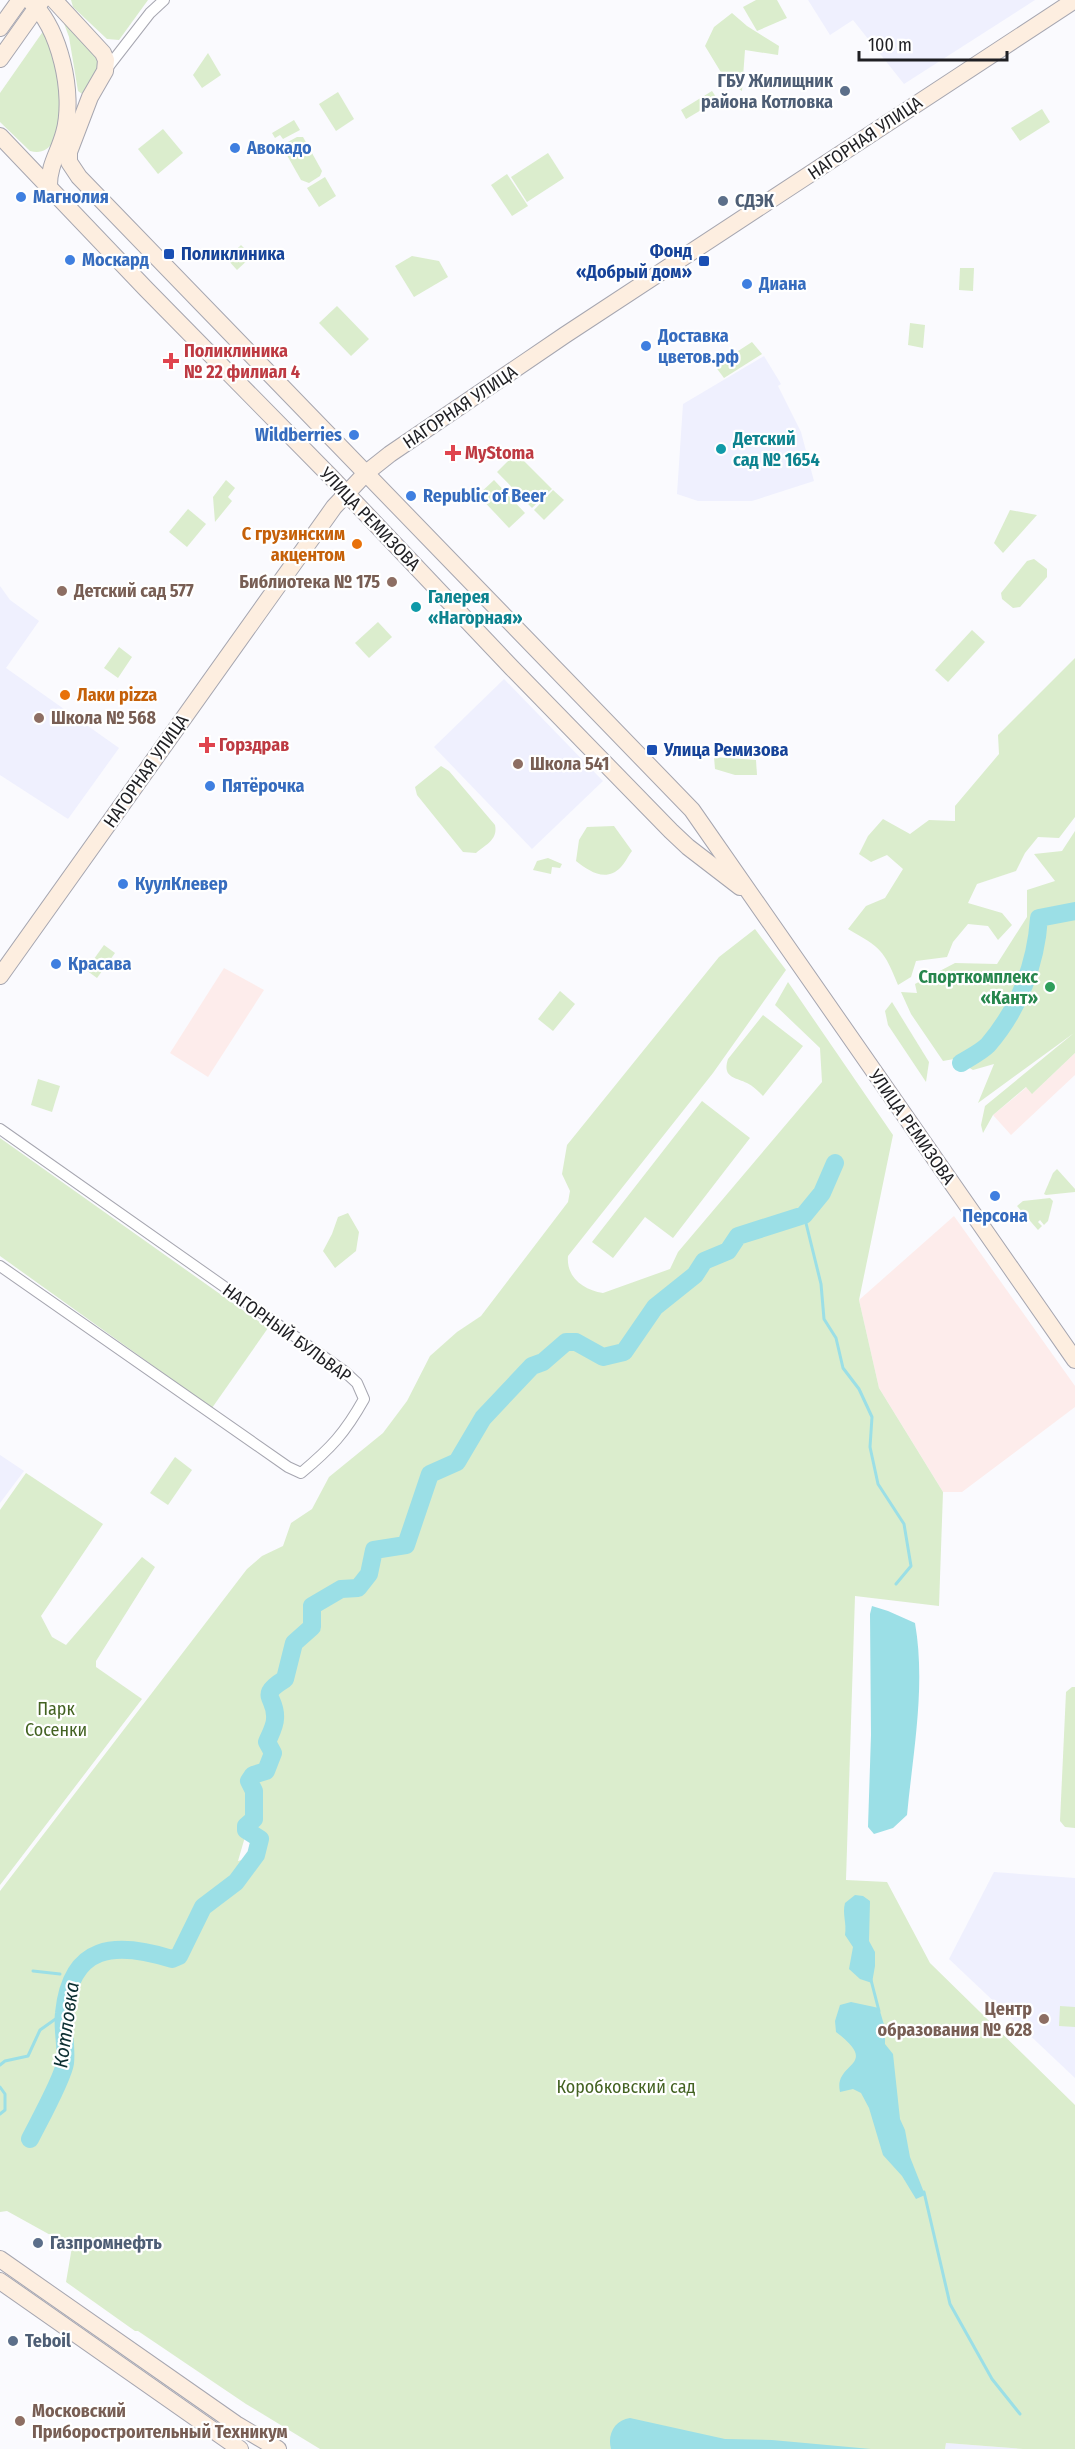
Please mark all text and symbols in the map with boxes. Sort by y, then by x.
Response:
scale bar [859,24,1008,62]
text: 100 m [868,34,912,56]
place label: ГБУ Жилищник района Котловка [701,70,834,113]
marker: ГБУ Жилищник района Котловка [838,84,852,98]
street label: НАГОРНАЯ УЛИЦА [804,91,927,184]
place label: Авокадо [246,137,312,159]
marker: Авокадо [228,141,242,155]
place label: Магнолия [33,186,109,208]
marker: Магнолия [14,190,28,204]
place label: СДЭК [735,190,775,212]
marker: СДЭК [716,194,730,208]
place label: Фонд «Добрый дом» [576,240,692,283]
place label: Поликлиника [181,243,285,265]
marker: Поликлиника [162,247,176,261]
place label: Москард [82,249,149,271]
marker: Москард [63,253,77,267]
marker: Фонд «Добрый дом» [697,254,711,268]
place label: Диана [758,273,807,295]
marker: Диана [740,277,754,291]
place label: Доставка цветов.рф [657,325,739,368]
marker: Доставка цветов.рф [639,339,653,353]
place label: Поликлиника № 22 филиал 4 [184,340,300,383]
marker: Поликлиника № 22 филиал 4 [162,352,180,370]
street label: НАГОРНАЯ УЛИЦА [399,360,522,453]
place label: Wildberries [255,424,342,446]
marker: Wildberries [347,428,361,442]
place label: Детский сад № 1654 [732,428,820,471]
place label: MyStoma [465,442,534,464]
marker: Детский сад № 1654 [714,442,728,456]
marker: MyStoma [446,446,460,460]
street label: УЛИЦА РЕМИЗОВА [314,462,425,576]
place label: Republic of Beer [423,485,547,507]
marker: Republic of Beer [404,489,418,503]
place label: С грузинским акцентом [242,523,345,566]
marker: С грузинским акцентом [350,537,364,551]
place label: Библиотека № 175 [239,571,380,593]
marker: Библиотека № 175 [385,575,399,589]
place label: Детский сад 577 [73,580,194,602]
marker: Детский сад 577 [55,584,69,598]
place label: Галерея «Нагорная» [428,586,523,629]
marker: Галерея «Нагорная» [409,600,423,614]
place label: Лаки pizza [77,684,157,706]
marker: Лаки pizza [58,688,72,702]
place label: Школа № 568 [51,707,156,729]
street label: НАГОРНАЯ УЛИЦА [99,710,193,832]
marker: Школа № 568 [32,711,46,725]
place label: Горздрав [219,734,289,756]
marker: Горздрав [200,738,214,752]
place label: Улица Ремизова [663,739,788,761]
marker: Улица Ремизова [645,743,659,757]
place label: Школа 541 [530,753,609,775]
marker: Школа 541 [511,757,525,771]
place label: Пятёрочка [222,775,304,797]
marker: Пятёрочка [203,779,217,793]
place label: КуулКлевер [135,873,228,895]
marker: КуулКлевер [116,877,130,891]
place label: Красава [68,953,131,975]
marker: Красава [49,957,63,971]
place label: Спорткомплекс «Кант» [919,966,1038,1009]
marker: Спорткомплекс «Кант» [1043,980,1057,994]
street label: УЛИЦА РЕМИЗОВА [864,1065,960,1189]
marker: Персона [988,1189,1002,1203]
place label: Персона [962,1205,1028,1227]
street label: НАГОРНЫЙ БУЛЬВАР [218,1279,356,1387]
park label: Парк Сосенки [25,1698,87,1741]
water label: Котловка [48,1980,84,2070]
place label: Центр образования № 628 [878,1998,1032,2041]
marker: Центр образования № 628 [1037,2012,1051,2026]
park label: Коробковский сад [556,2076,696,2098]
place label: Газпромнефть [50,2232,162,2254]
marker: Газпромнефть [31,2236,45,2250]
place label: Teboil [25,2330,71,2352]
marker: Teboil [6,2334,20,2348]
place label: Московский Приборостроительный Техникум [32,2400,288,2443]
marker: Московский Приборостроительный Техникум [13,2414,27,2428]

